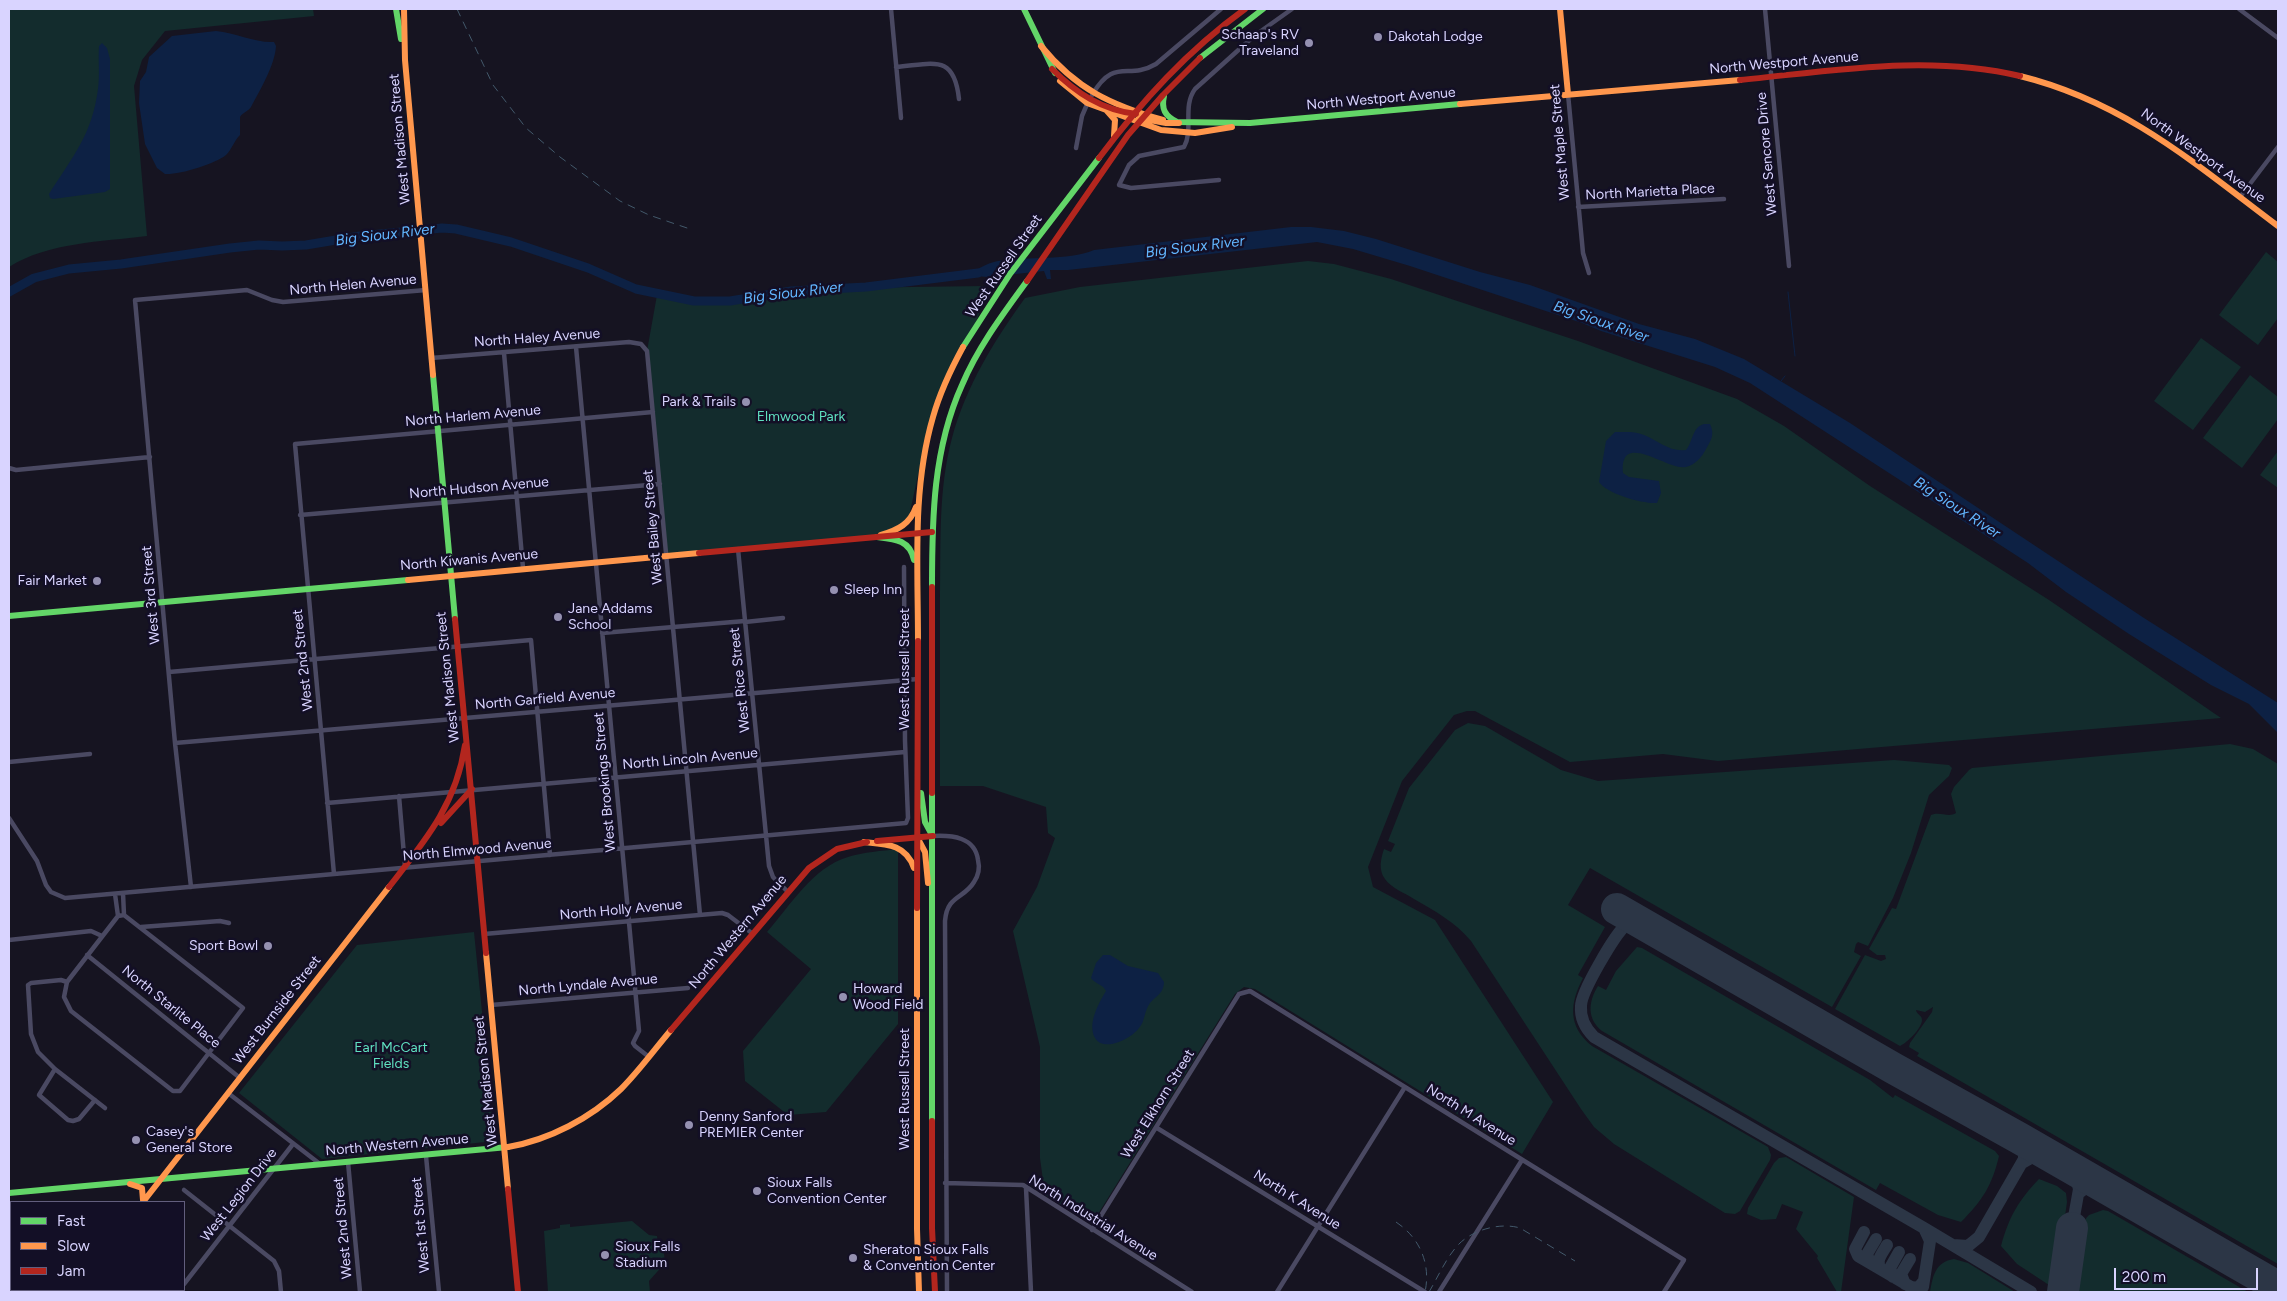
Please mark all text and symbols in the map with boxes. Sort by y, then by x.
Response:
place label: Schaap's RV Traveland [1221,27,1299,59]
place label: Dakotah Lodge [1388,29,1483,45]
marker: Dakotah Lodge [1372,31,1384,43]
marker: Schaap's RV Traveland [1303,37,1315,49]
street label: North Westport Avenue [1709,48,1859,78]
street label: West Madison Street [386,73,414,205]
street label: West Maple Street [1547,83,1573,201]
street label: North Westport Avenue [1306,84,1456,114]
street label: West Sencore Drive [1753,92,1781,216]
street label: North Westport Avenue [2137,105,2269,207]
street label: North Marietta Place [1585,180,1715,204]
street label: West Russell Street [962,211,1046,321]
water label: Big Sioux River [334,220,436,250]
water label: Big Sioux River [1144,232,1246,262]
street label: North Helen Avenue [289,271,417,299]
water label: Big Sioux River [742,278,844,308]
water label: Big Sioux River [1551,297,1651,347]
street label: North Haley Avenue [473,325,601,351]
place label: Park & Trails [662,394,736,410]
marker: Park & Trails [740,396,752,408]
street label: North Harlem Avenue [404,402,542,430]
park label: Elmwood Park [757,409,845,425]
street label: West Bailey Street [640,469,666,585]
water label: Big Sioux River [1910,473,2004,543]
street label: North Hudson Avenue [409,474,549,502]
street label: West 3rd Street [138,545,164,645]
street label: North Kiwanis Avenue [399,546,539,574]
place label: Fair Market [18,573,87,589]
marker: Fair Market [91,575,103,587]
place label: Sleep Inn [844,582,902,598]
marker: Sleep Inn [828,584,840,596]
place label: Jane Addams School [568,601,653,634]
street label: West 2nd Street [289,608,317,712]
street label: West Russell Street [897,608,913,730]
street label: West Madison Street [433,611,463,743]
marker: Jane Addams School [552,611,564,623]
street label: West Rice Street [726,627,754,733]
street label: North Garfield Avenue [474,684,616,714]
street label: West Brookings Street [591,711,619,853]
street label: North Lincoln Avenue [622,745,758,773]
street label: North Elmwood Avenue [402,835,552,865]
street label: North Western Avenue [685,872,791,992]
street label: North Holly Avenue [559,896,683,924]
place label: Sport Bowl [189,938,258,954]
marker: Sport Bowl [262,940,274,952]
street label: West Burnside Street [229,952,325,1068]
street label: North Starlite Place [118,962,224,1052]
street label: North Lyndale Avenue [518,971,658,999]
place label: Howard Wood Field [853,981,924,1014]
marker: Howard Wood Field [837,991,849,1003]
street label: West Madison Street [471,1015,501,1147]
street label: West Russell Street [897,1028,913,1150]
park label: Earl McCart Fields [354,1040,428,1072]
street label: West Elkhorn Street [1118,1047,1198,1161]
street label: North M Avenue [1423,1081,1519,1149]
place label: Denny Sanford PREMIER Center [699,1109,803,1142]
marker: Denny Sanford PREMIER Center [683,1119,695,1131]
place label: Casey's General Store [146,1124,232,1156]
street label: North Western Avenue [325,1130,469,1160]
marker: Casey's General Store [130,1134,142,1146]
street label: West Legion Drive [197,1145,281,1245]
street label: North K Avenue [1250,1166,1344,1234]
street label: North Industrial Avenue [1026,1171,1160,1265]
place label: Sioux Falls Convention Center [767,1175,887,1208]
street label: West 2nd Street [330,1176,356,1280]
street label: West 1st Street [408,1176,434,1274]
marker: Sioux Falls Convention Center [751,1185,763,1197]
legend [10,1201,185,1291]
text: Fast [57,1212,85,1230]
text: Slow [57,1237,90,1255]
place label: Sioux Falls Stadium [615,1239,680,1272]
place label: Sheraton Sioux Falls & Convention Center [863,1242,995,1274]
marker: Sioux Falls Stadium [599,1249,611,1261]
marker: Sheraton Sioux Falls & Convention Center [847,1252,859,1264]
scale bar [2117,1258,2261,1290]
text: Jam [57,1262,85,1280]
text: 200 m [2122,1268,2166,1286]

